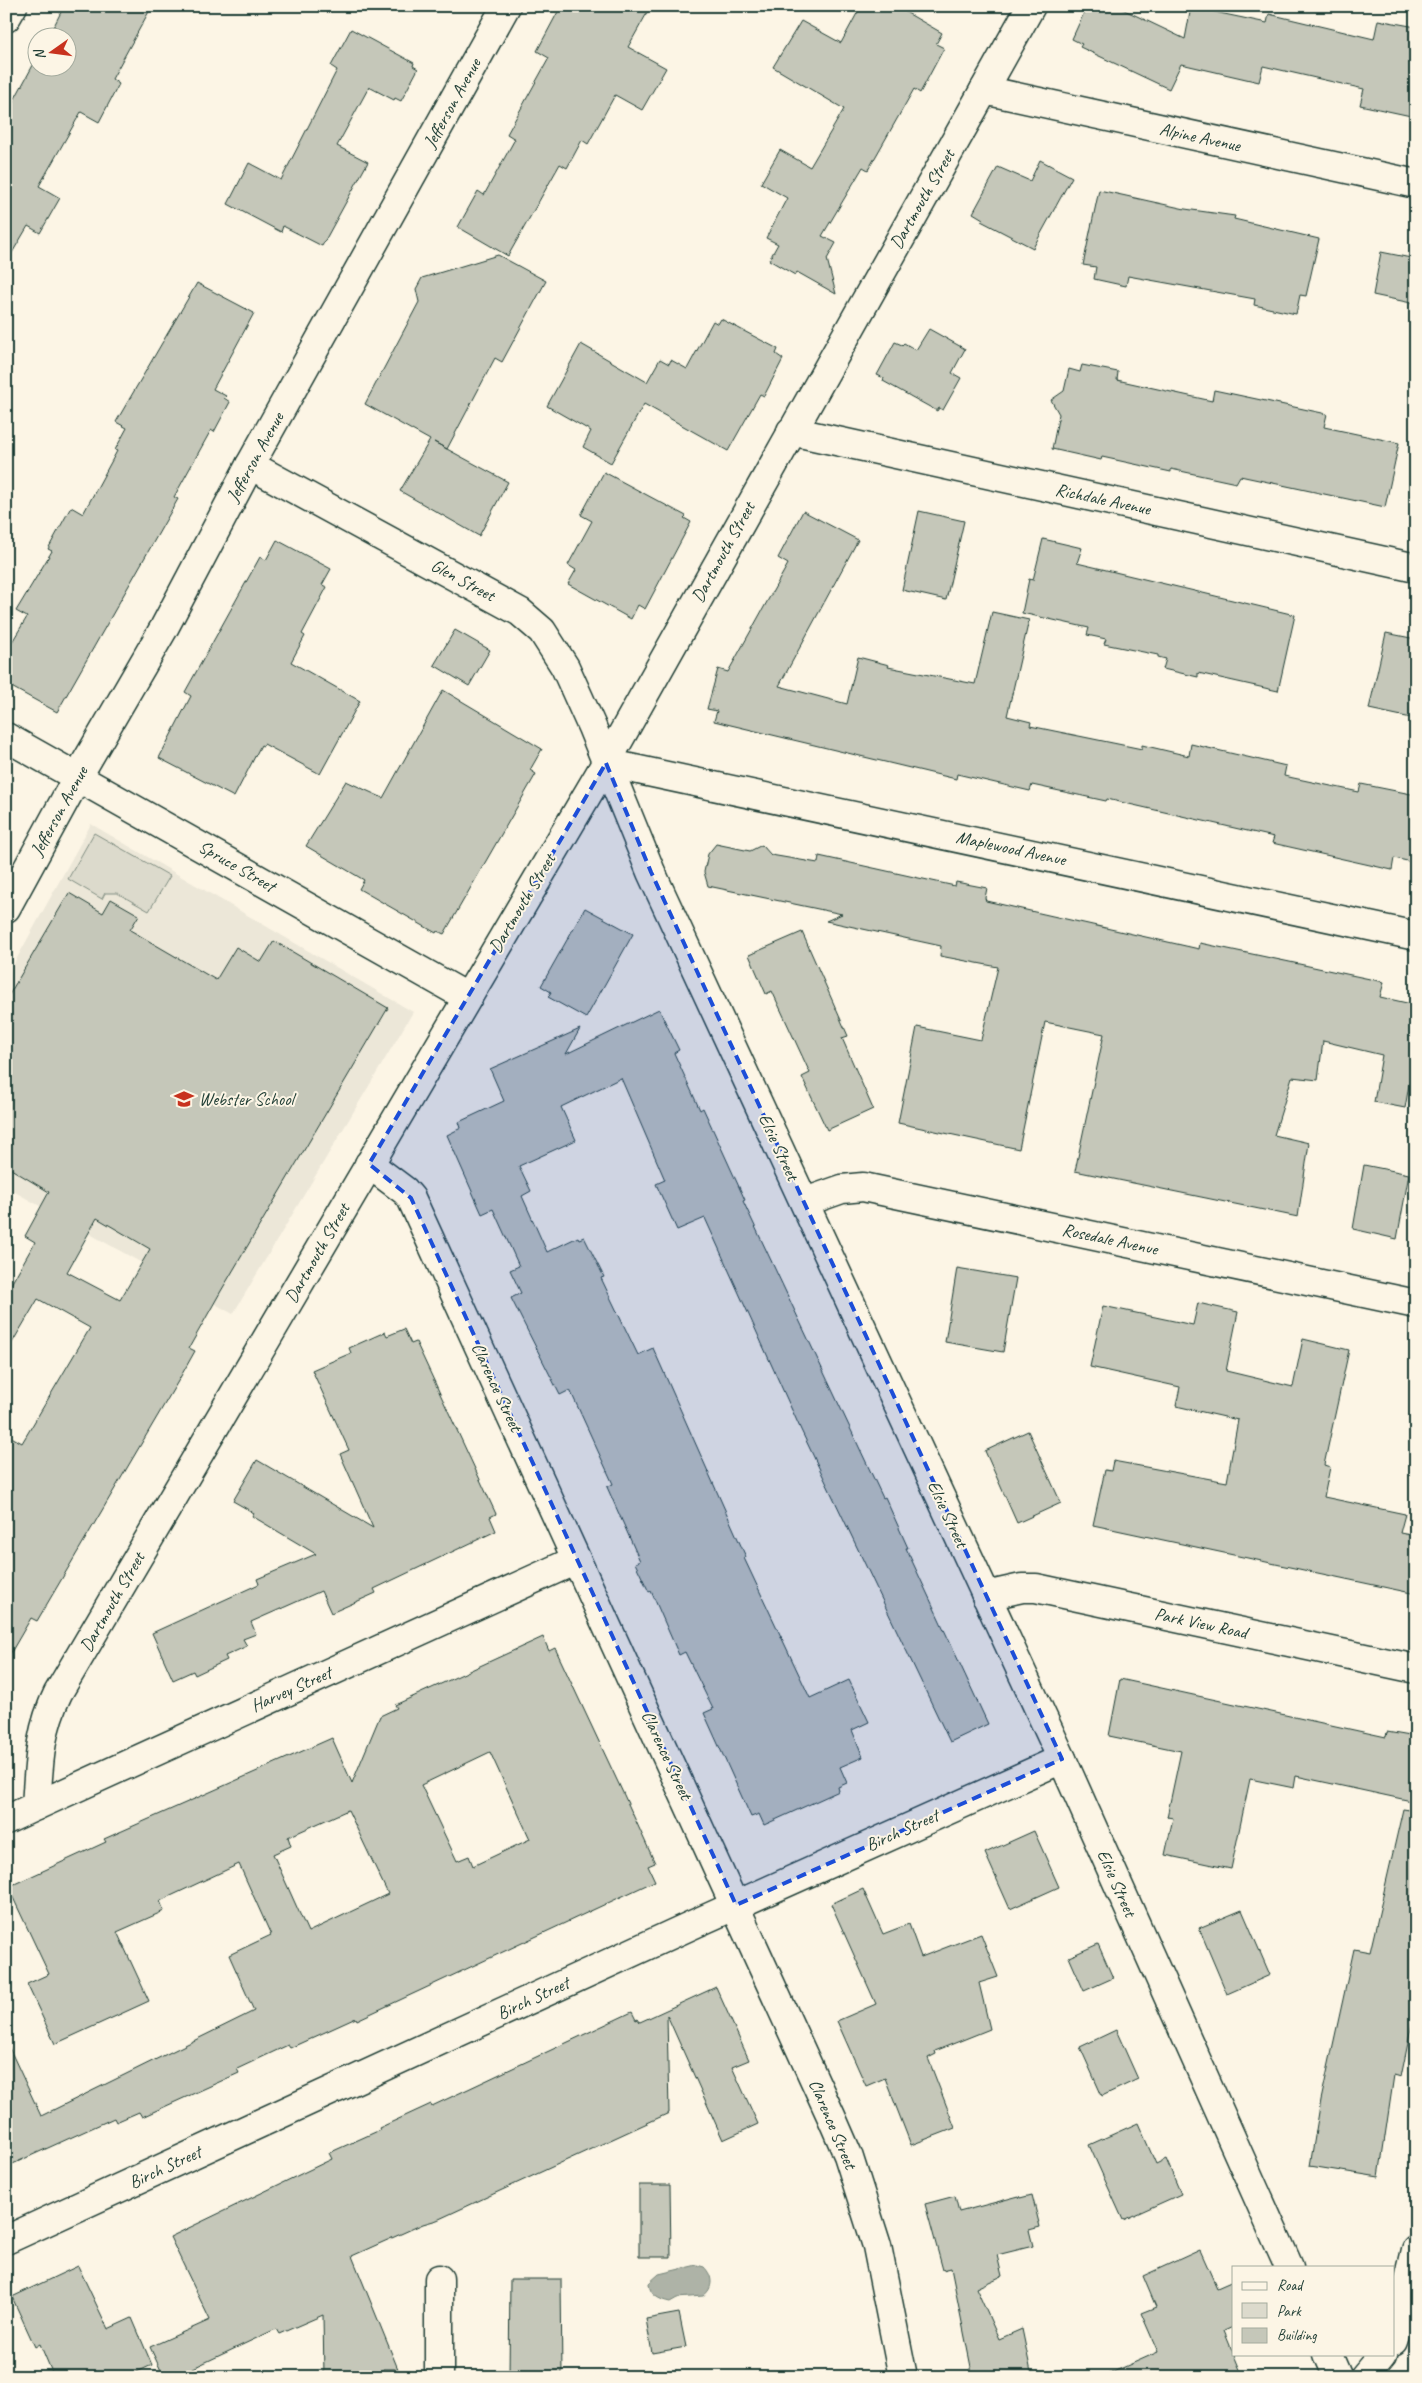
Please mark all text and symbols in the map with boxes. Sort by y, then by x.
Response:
north arrow [28,28,78,78]
text: N [30,47,49,61]
street label: Jefferson Avenue [418,53,486,152]
street label: Alpine Avenue [1158,118,1243,157]
street label: Dartmouth Street [885,144,960,253]
street label: Jefferson Avenue [221,407,289,506]
street label: Richdale Avenue [1053,478,1154,520]
street label: Dartmouth Street [686,496,761,606]
street label: Glen Street [427,554,500,607]
street label: Jefferson Avenue [25,761,93,860]
street label: Maplewood Avenue [954,826,1069,871]
street label: Spruce Street [195,835,282,898]
street label: Dartmouth Street [484,848,561,956]
school or university icon: Webster School [173,1088,195,1110]
place label: Webster School [199,1088,297,1110]
street label: Elsie Street [754,1110,805,1186]
street label: Dartmouth Street [280,1198,355,1307]
street label: Rosedale Avenue [1060,1218,1161,1260]
street label: Clarence Street [467,1339,528,1437]
street label: Elsie Street [923,1477,974,1553]
street label: Dartmouth Street [75,1547,150,1656]
street label: Park View Road [1153,1602,1252,1644]
street label: Harvey Street [247,1660,338,1717]
street label: Clarence Street [637,1707,698,1805]
street label: Birch Street [862,1803,944,1856]
street label: Elsie Street [1092,1846,1142,1922]
street label: Birch Street [493,1970,575,2024]
street label: Clarence Street [804,2076,863,2174]
street label: Birch Street [125,2139,207,2193]
legend [1232,2266,1394,2356]
text: Road [1277,2276,1304,2295]
text: Park [1277,2302,1302,2321]
text: Building [1277,2326,1317,2345]

